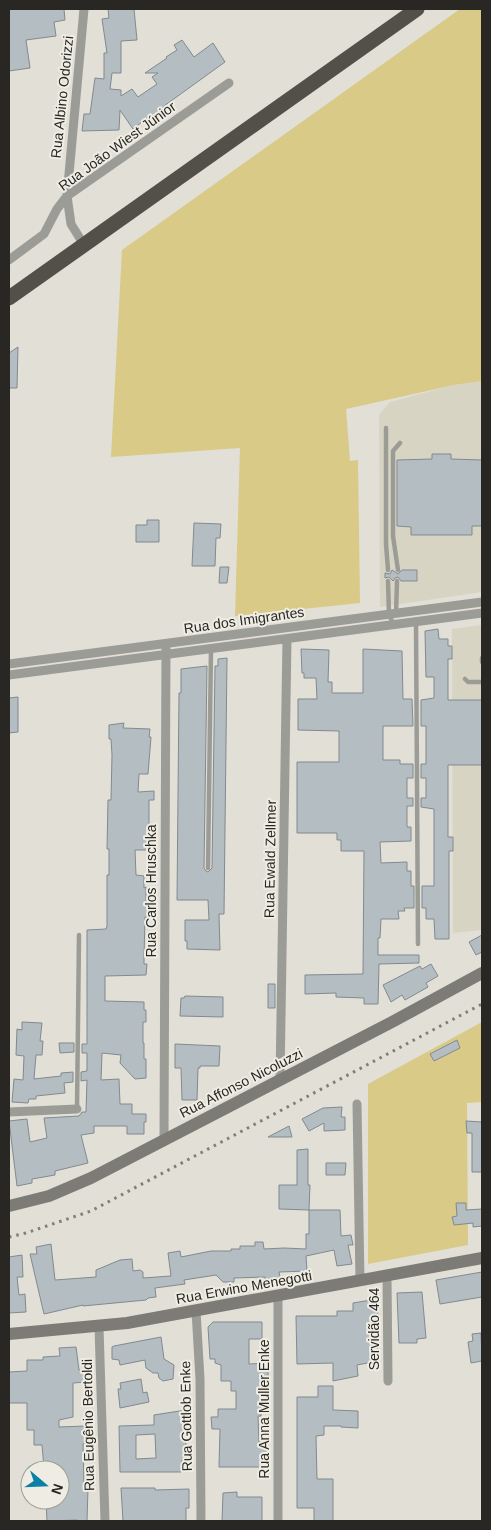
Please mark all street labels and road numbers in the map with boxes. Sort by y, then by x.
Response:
street label: Rua Albino Odorizzi [48,35,76,159]
street label: Rua João Wiest Júnior [55,98,179,194]
street label: Rua dos Imigrantes [183,604,305,636]
street label: Rua Ewald Zellmer [261,799,279,918]
street label: Rua Carlos Hruschka [143,824,159,958]
street label: Rua Affonso Nicoluzzi [177,1045,305,1121]
street label: Rua Erwino Menegotti [175,1267,313,1307]
street label: Servidão 464 [366,1288,382,1370]
street label: Rua Anna Muller Enke [256,1339,272,1479]
street label: Rua Eugênio Bertoldi [79,1359,97,1491]
street label: Rua Gottlob Enke [177,1360,195,1471]

